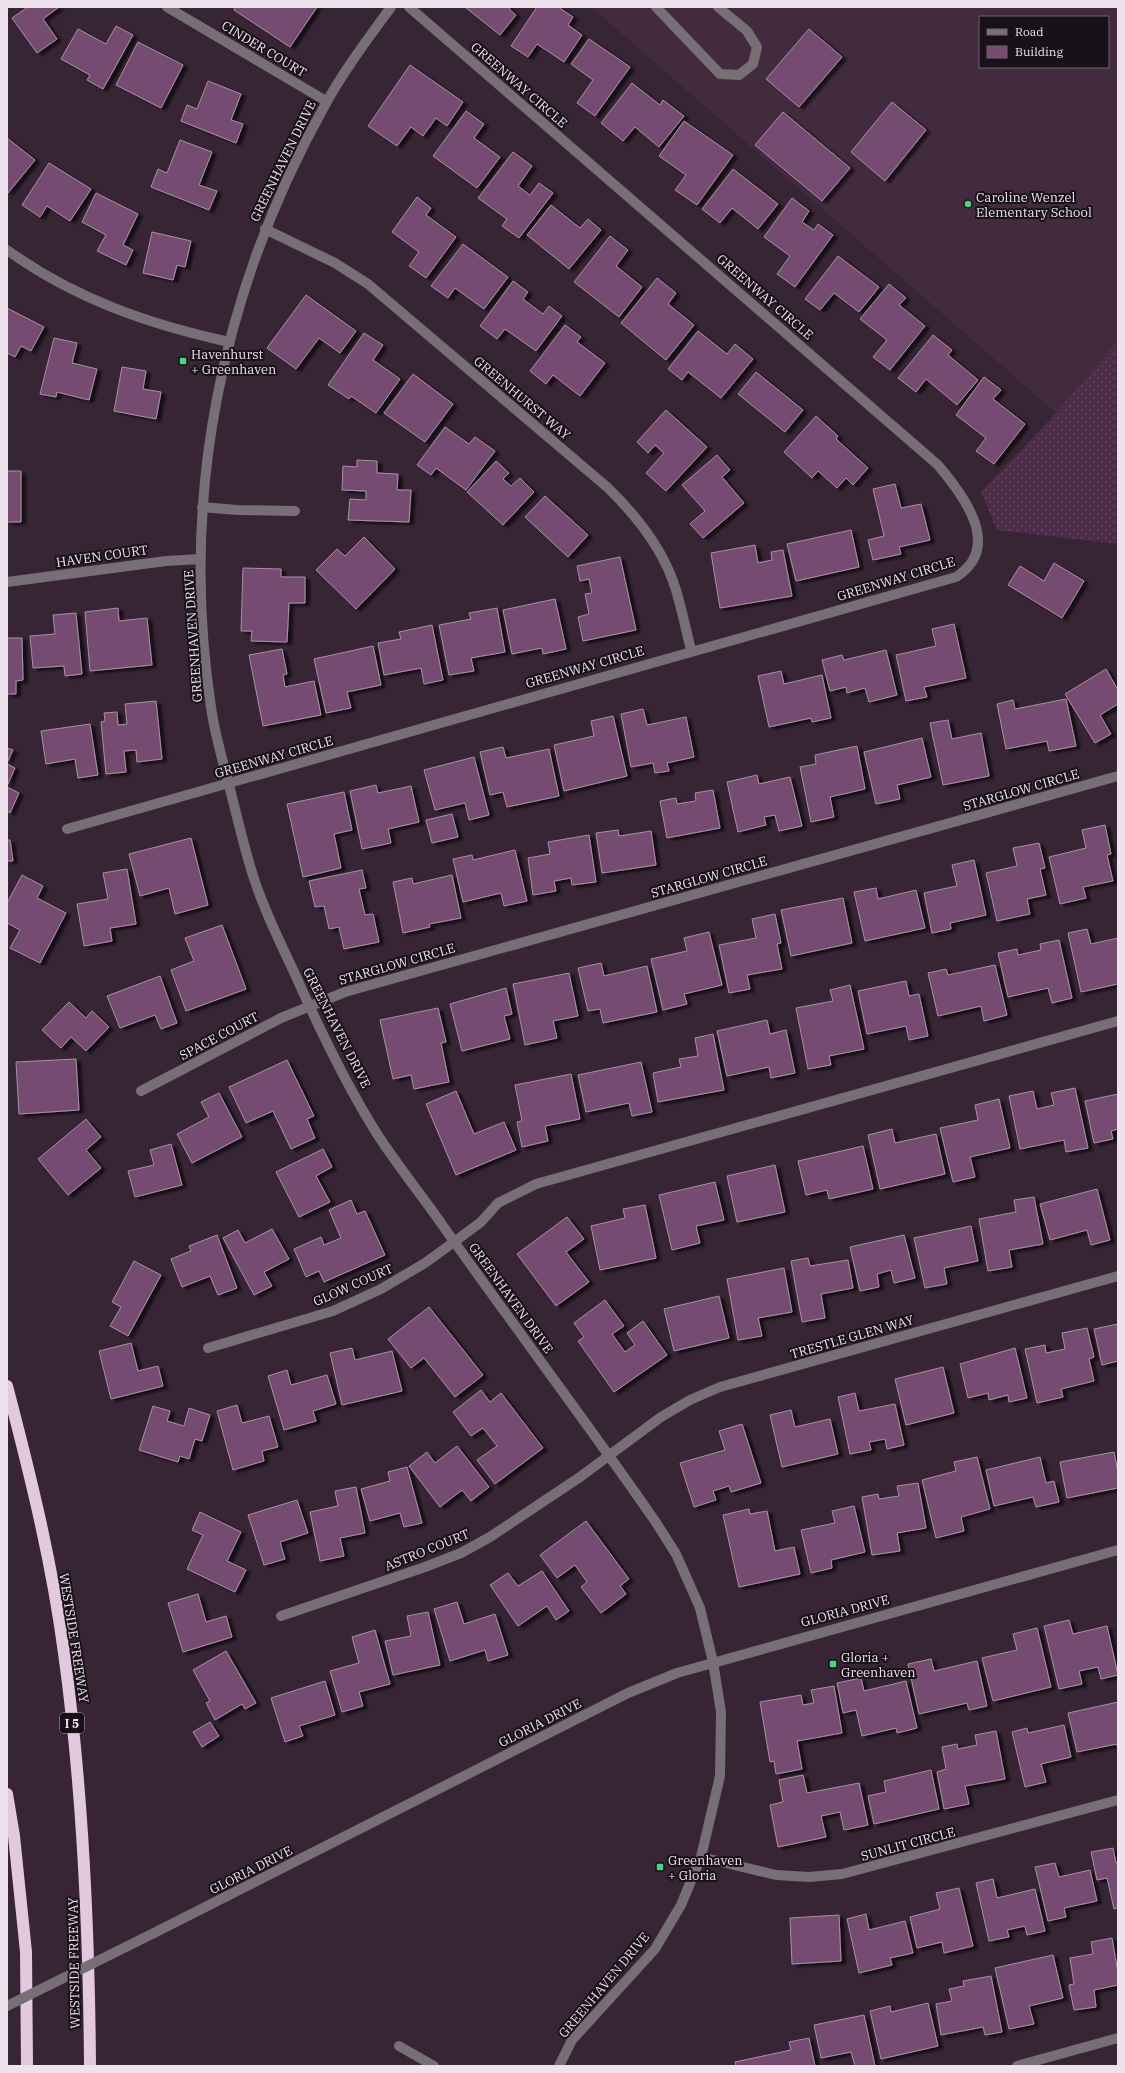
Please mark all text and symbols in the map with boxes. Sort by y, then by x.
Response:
legend [979,16,1109,68]
street label: CINDER COURT [218,17,310,81]
text: Road [1015,24,1044,39]
street label: GREENWAY CIRCLE [467,38,571,132]
text: Building [1015,44,1063,59]
street label: GREENHAVEN DRIVE [246,98,320,224]
place label: Caroline Wenzel Elementary School [976,189,1092,221]
marker: Caroline Wenzel Elementary School [963,199,973,209]
street label: GREENWAY CIRCLE [713,250,817,344]
place label: Havenhurst + Greenhaven [191,346,276,378]
street label: GREENHURST WAY [470,353,574,443]
marker: Havenhurst + Greenhaven [178,356,188,366]
street label: HAVEN COURT [55,541,150,571]
street label: GREENWAY CIRCLE [835,553,957,605]
street label: GREENHAVEN DRIVE [180,569,206,703]
street label: GREENWAY CIRCLE [524,642,646,692]
street label: GREENWAY CIRCLE [213,732,335,782]
street label: STARGLOW CIRCLE [961,765,1081,815]
street label: STARGLOW CIRCLE [649,852,769,902]
street label: STARGLOW CIRCLE [337,939,457,989]
street label: GREENHAVEN DRIVE [299,965,375,1091]
street label: SPACE COURT [176,1008,262,1064]
street label: GREENHAVEN DRIVE [465,1239,557,1357]
street label: GLOW COURT [310,1260,396,1310]
street label: TRESTLE GLEN WAY [788,1311,916,1363]
street label: ASTRO COURT [382,1525,472,1575]
street label: WESTSIDE FREEWAY [55,1572,93,1704]
street label: GLORIA DRIVE [799,1591,891,1631]
place label: Gloria + Greenhaven [841,1649,916,1681]
marker: Gloria + Greenhaven [828,1659,838,1669]
street label: GLORIA DRIVE [496,1695,584,1751]
road number: I 5 [60,1713,84,1733]
street label: SUNLIT CIRCLE [859,1823,957,1865]
street label: GLORIA DRIVE [207,1842,295,1898]
place label: Greenhaven + Gloria [668,1852,743,1884]
marker: Greenhaven + Gloria [655,1862,665,1872]
street label: WESTSIDE FREEWAY [64,1897,84,2029]
street label: GREENHAVEN DRIVE [555,1929,653,2041]

